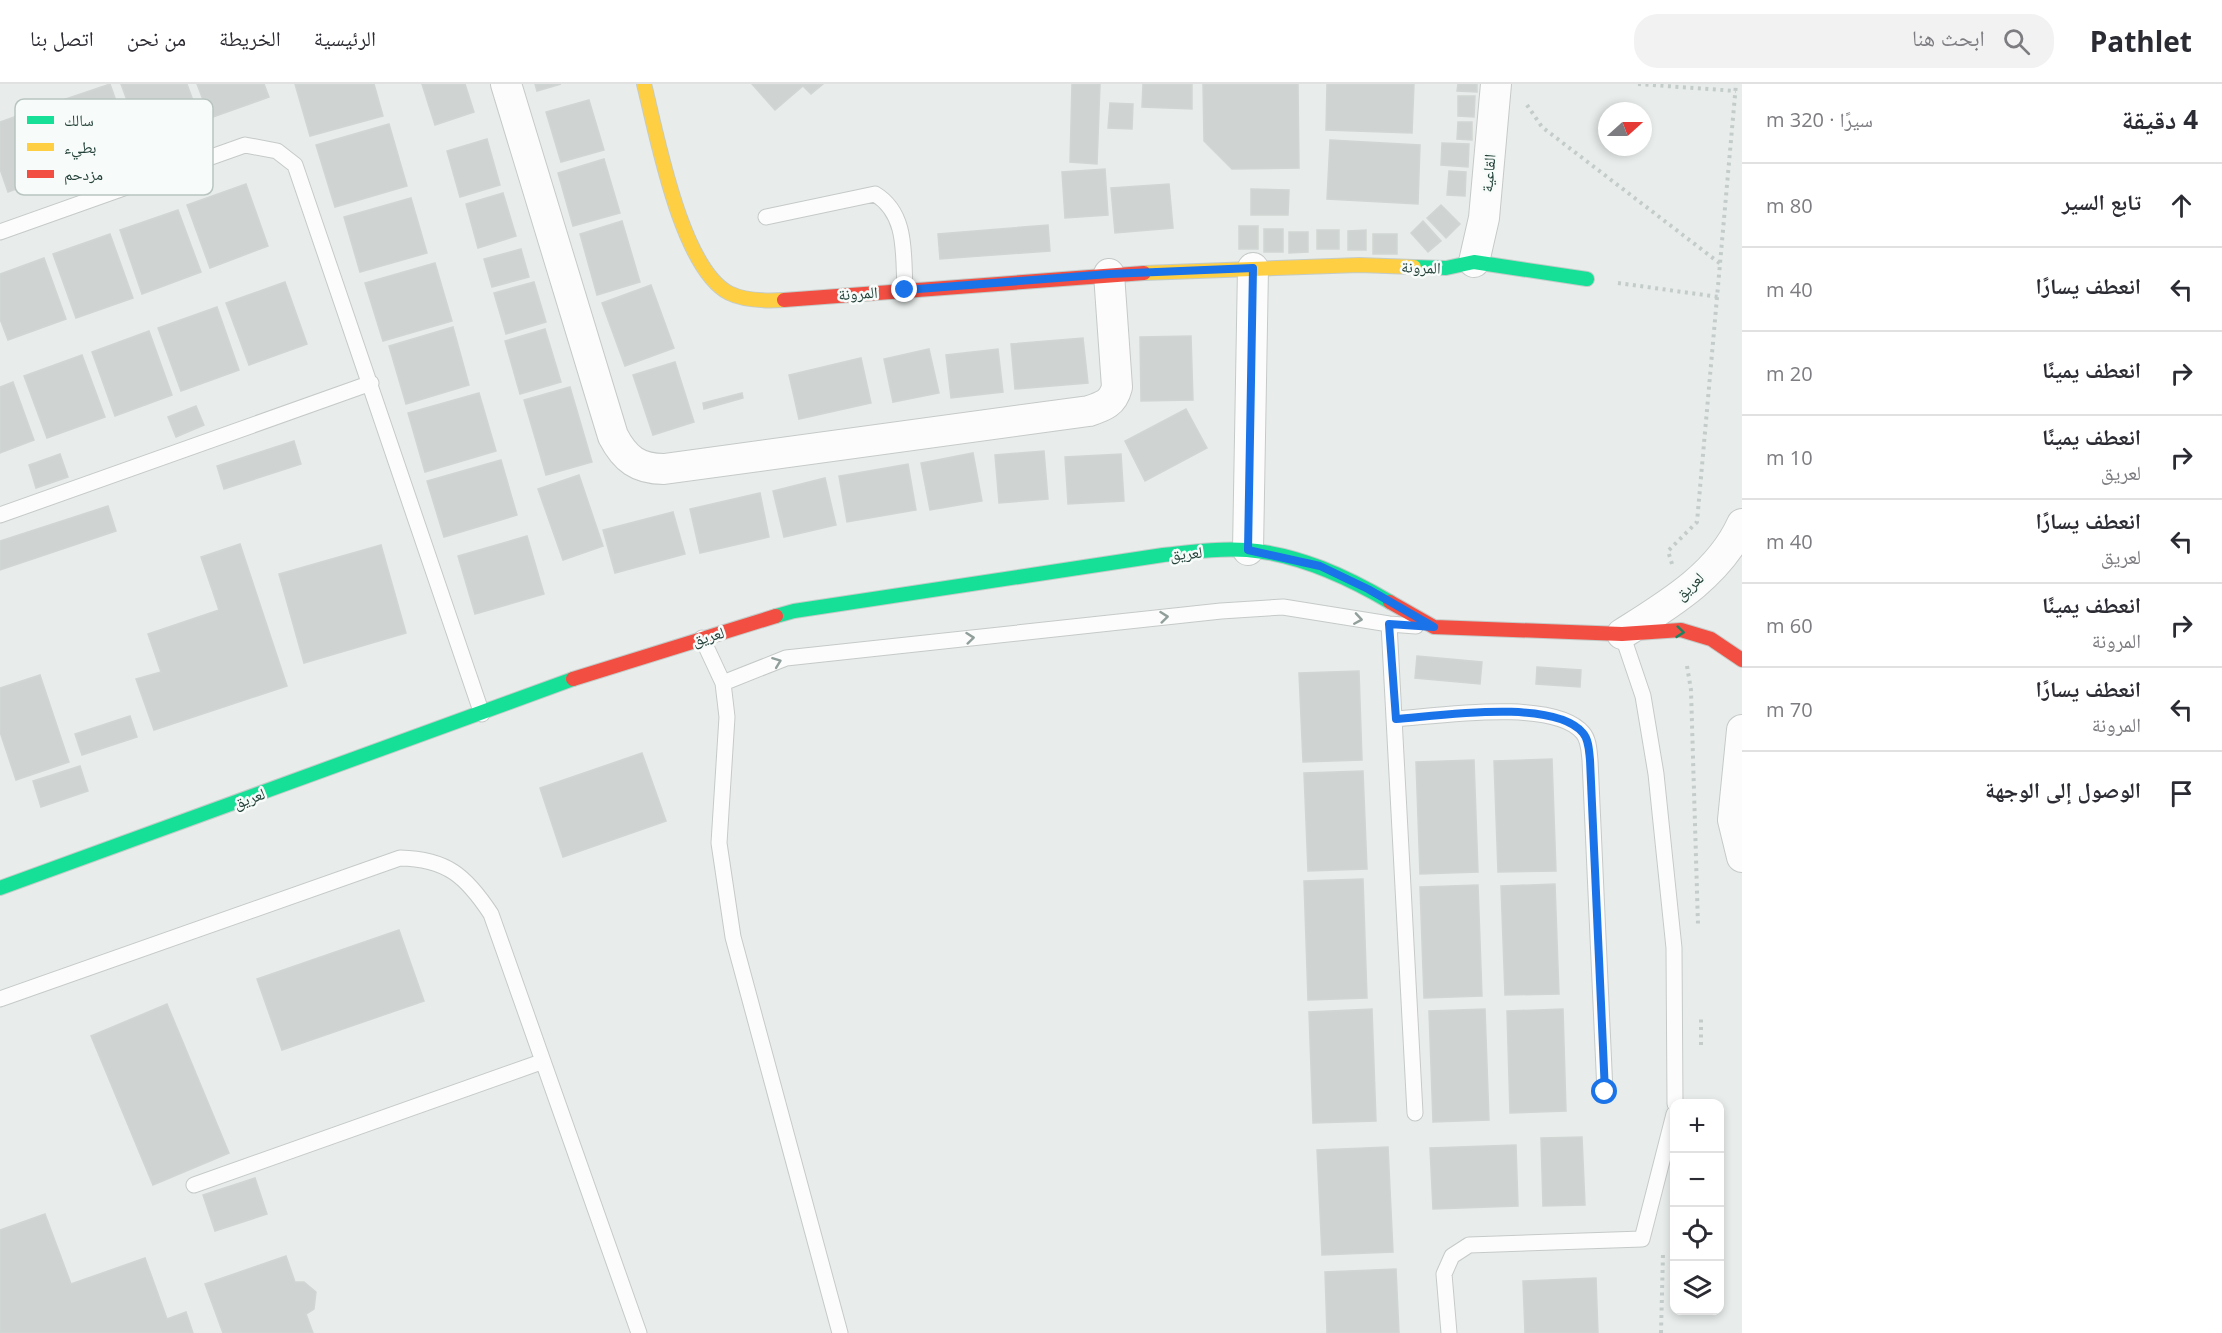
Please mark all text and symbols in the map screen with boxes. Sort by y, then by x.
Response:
search box [1634,14,2054,68]
text: ابحث هنا [1912,22,1985,52]
text: Pathlet [2090,22,2192,60]
text: اتصل بنا [30,24,94,52]
text: من نحن [127,24,186,52]
text: الخريطة [219,24,281,52]
text: الرئيسية [314,24,376,52]
icon: search [2000,25,2033,58]
legend [15,99,213,195]
text: 4 دقيقة [2122,101,2198,137]
north arrow [1598,102,1652,156]
text: سيرًا · 320 m [1766,106,1873,133]
text: سالك [64,109,94,131]
text: بطيء [64,136,96,160]
street label: القاعية [1475,153,1501,193]
text: مزدحم [64,163,103,185]
text: تابع السير [2062,186,2141,216]
icon: ahead [2165,189,2198,222]
text: 80 m [1766,192,1813,219]
street label: المرونة [1401,255,1441,279]
text: انعطف يسارًا [2036,270,2141,300]
icon: left [2165,273,2198,306]
route end [891,276,917,302]
text: 40 m [1766,276,1813,303]
street label: المرونة [838,281,878,305]
text: انعطف يمينًا [2042,354,2141,384]
icon: right [2165,357,2198,390]
text: 20 m [1766,360,1813,387]
text: انعطف يمينًا [2042,421,2141,451]
icon: right [2165,441,2198,474]
text: 10 m [1766,444,1813,471]
text: لعريق [2101,459,2141,486]
text: انعطف يسارًا [2036,505,2141,535]
icon: left [2165,525,2198,558]
text: 40 m [1766,528,1813,555]
street label: لعريق [1169,541,1203,565]
text: لعريق [2101,543,2141,570]
street label: لعريق [1670,567,1708,605]
text: انعطف يمينًا [2042,589,2141,619]
icon: right [2165,609,2198,642]
one-way arrow [1160,611,1169,624]
text: 60 m [1766,612,1813,639]
one-way arrow [1353,613,1363,625]
street label: لعريق [689,621,727,651]
one-way arrow [1676,625,1685,638]
text: المرونة [2092,627,2141,654]
one-way arrow [966,632,975,645]
one-way arrow [771,657,782,669]
text: انعطف يسارًا [2036,673,2141,703]
icon: left [2165,693,2198,726]
text: 70 m [1766,696,1813,723]
text: المرونة [2092,711,2141,738]
text: الوصول إلى الوجهة [1985,774,2141,804]
icon: arrive [2165,777,2198,810]
street label: لعريق [230,782,268,814]
route start [1591,1078,1617,1104]
map controls [1670,1099,1724,1315]
button: + [1670,1099,1724,1153]
button: − [1670,1153,1724,1207]
button: locate [1670,1207,1724,1261]
button: layers [1670,1261,1724,1315]

